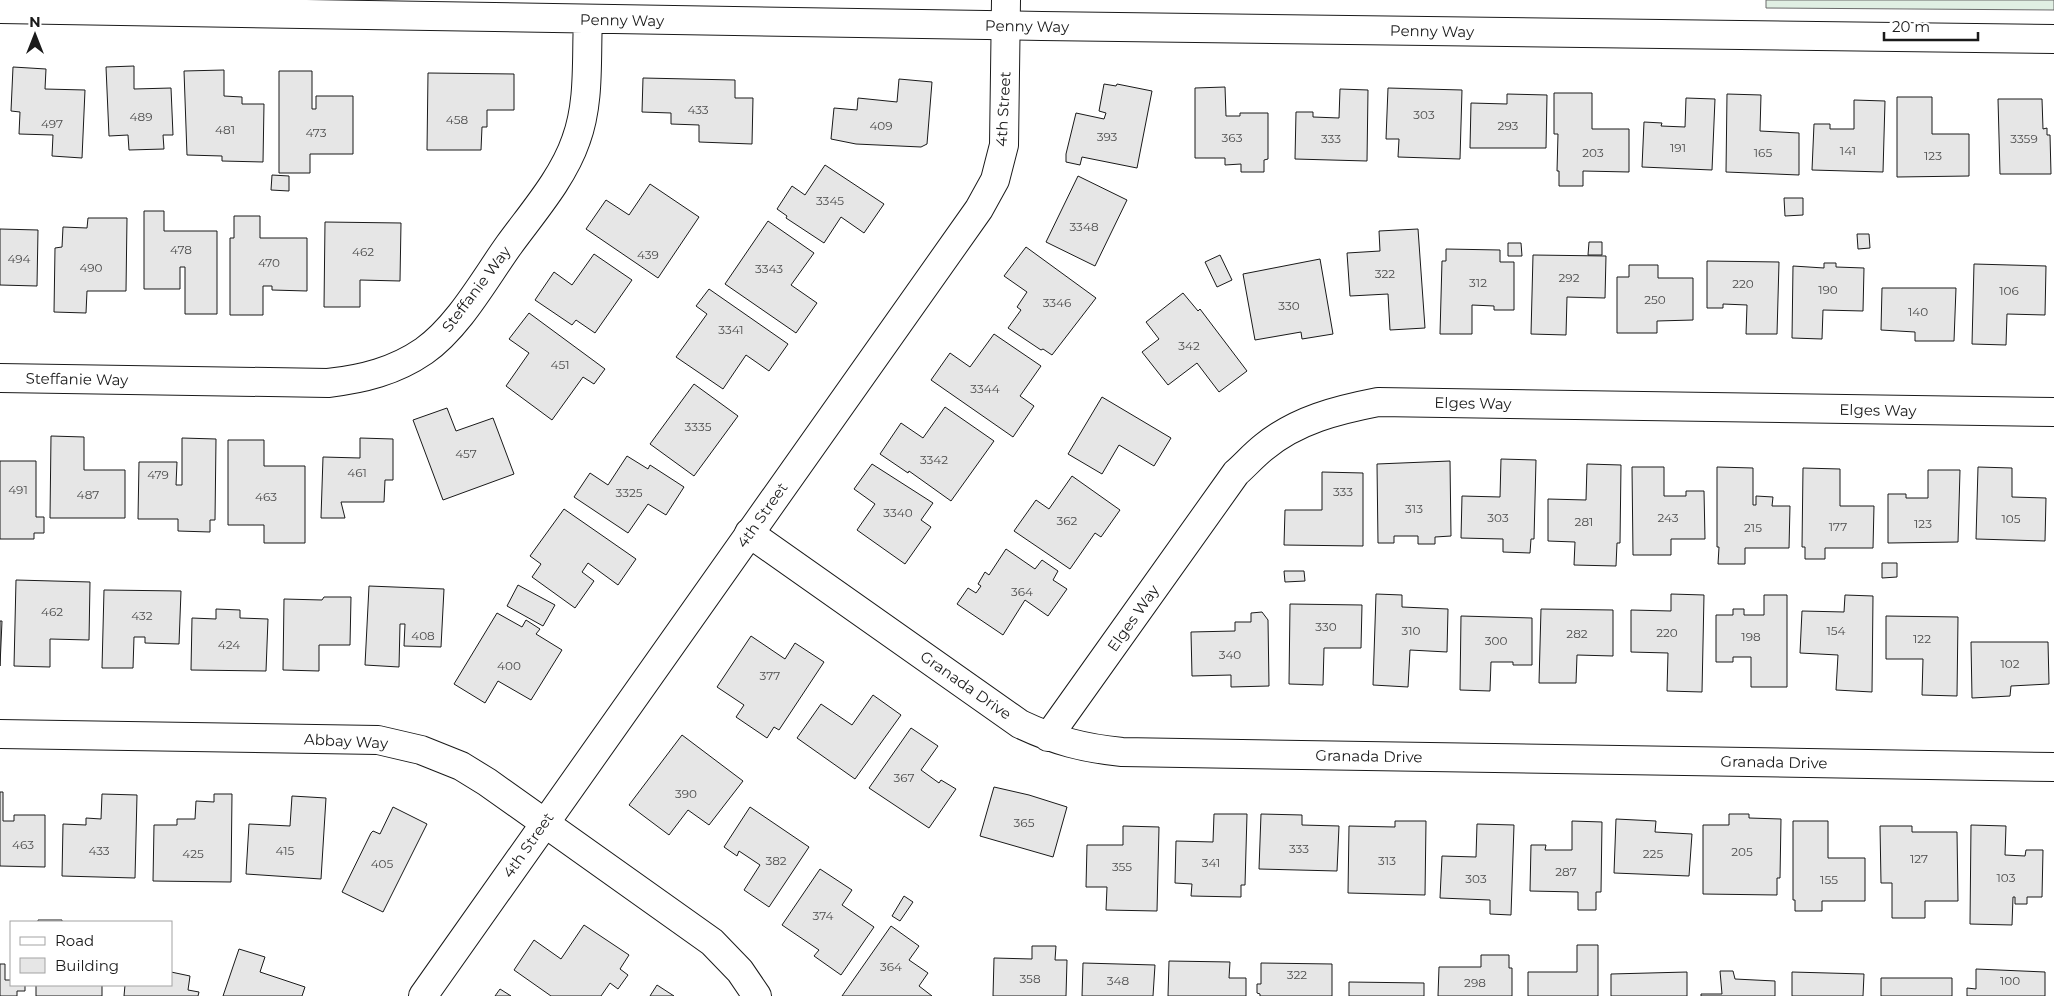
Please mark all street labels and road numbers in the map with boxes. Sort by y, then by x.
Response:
street label: Penny Way [580,10,665,30]
street label: Penny Way [985,16,1070,36]
street label: Penny Way [1390,21,1475,41]
street label: 4th Street [992,71,1014,147]
street label: Steffanie Way [438,242,515,336]
street label: Steffanie Way [25,369,129,389]
street label: Elges Way [1434,393,1513,413]
street label: Elges Way [1839,400,1918,420]
street label: 4th Street [733,479,791,551]
street label: Elges Way [1103,580,1163,655]
street label: Granada Drive [917,647,1015,723]
street label: Abbay Way [303,729,389,753]
street label: Granada Drive [1315,746,1423,766]
street label: Granada Drive [1720,752,1828,772]
street label: 4th Street [499,809,557,881]

